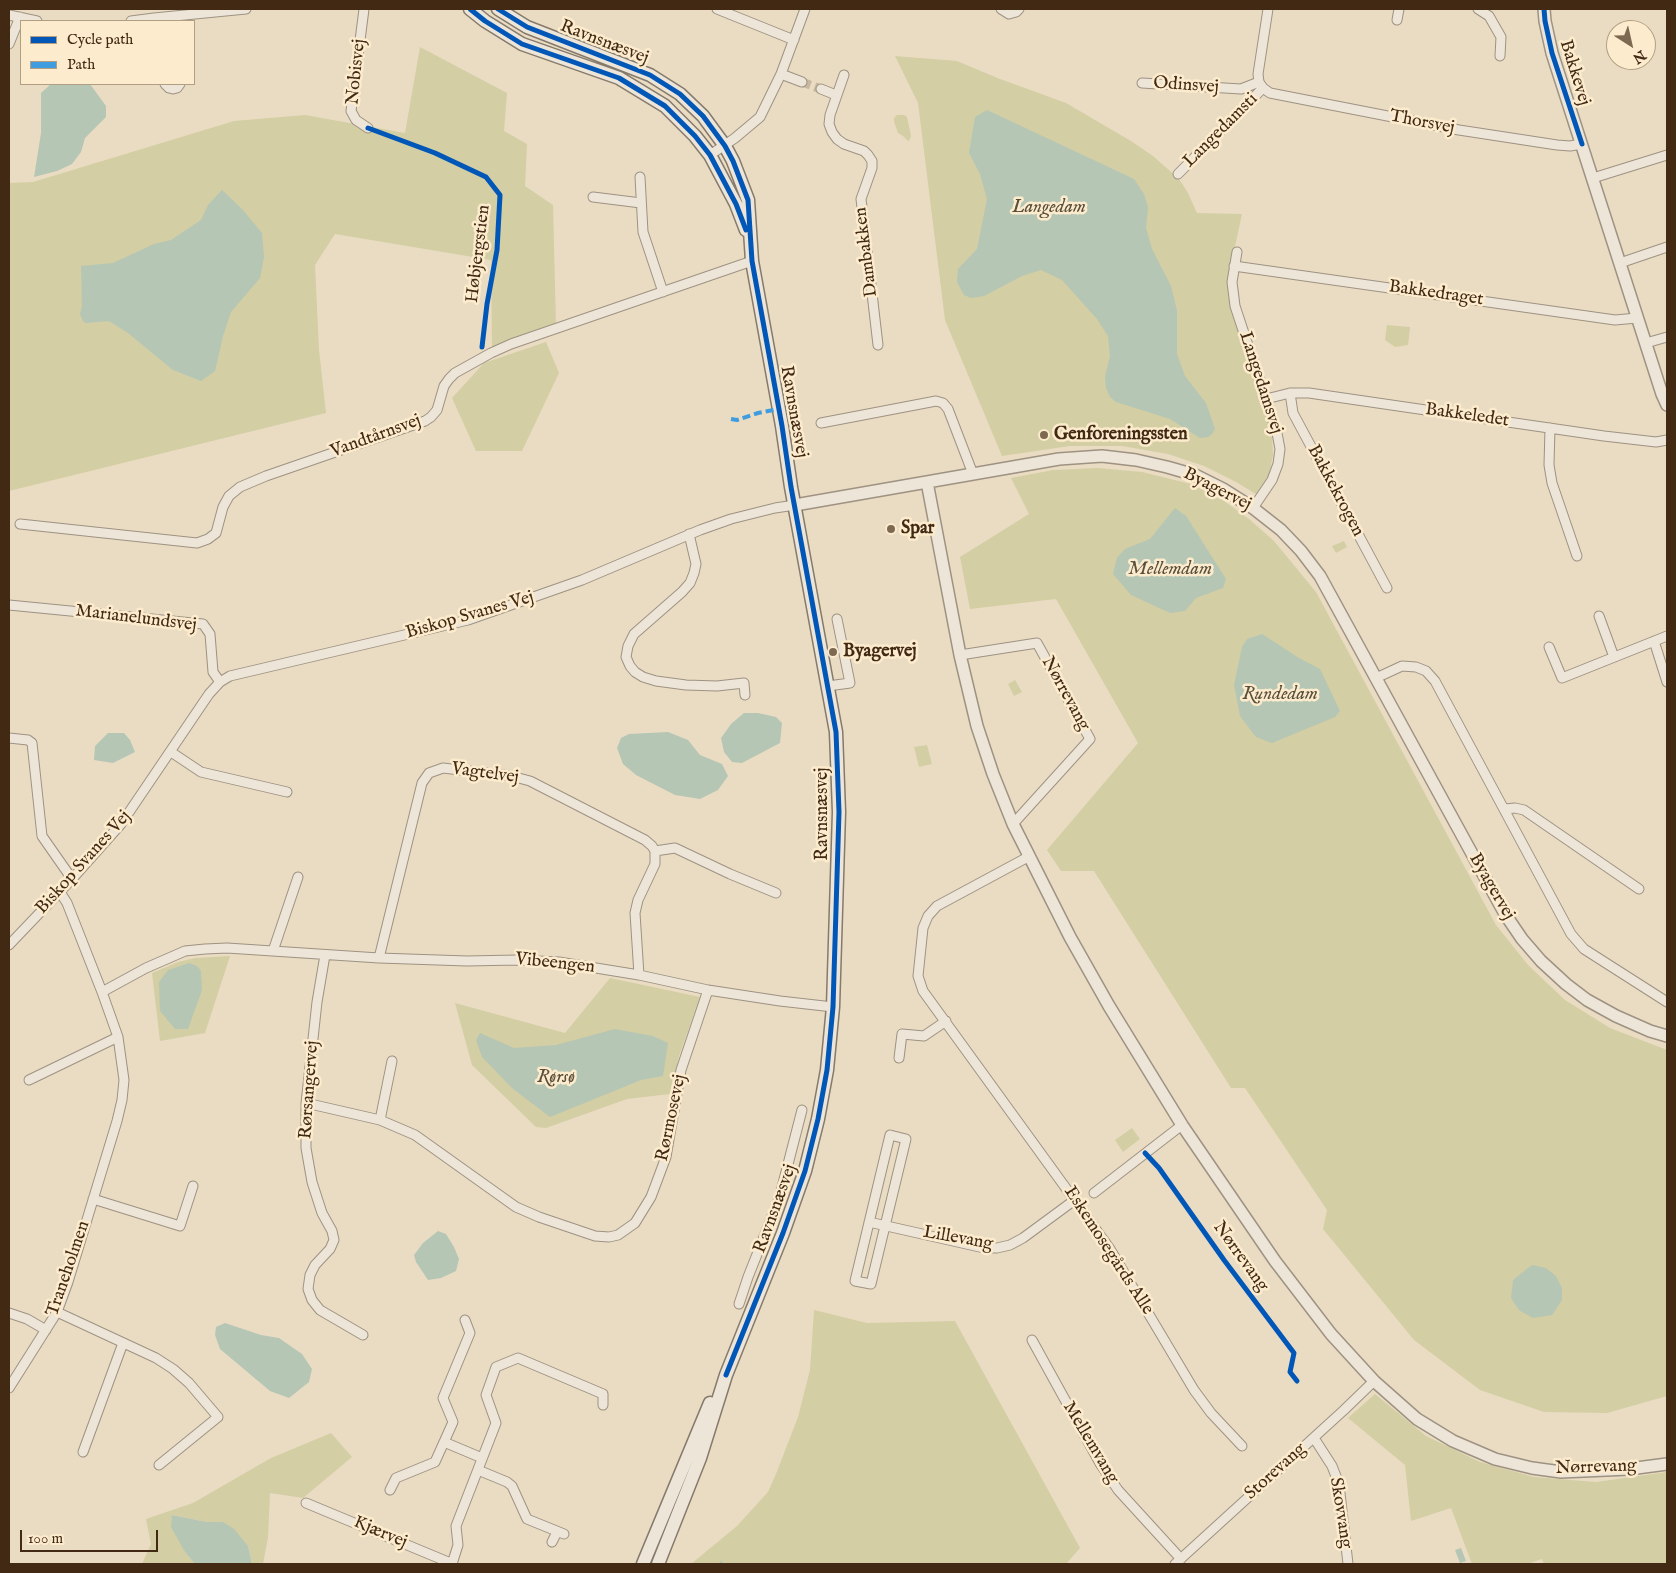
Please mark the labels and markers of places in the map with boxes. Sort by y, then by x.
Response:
place label: Genforeningssten [1054,424,1188,446]
marker: Genforeningssten [1038,429,1050,441]
place label: Spar [901,518,934,540]
marker: Spar [885,523,897,535]
place label: Byagervej [843,641,916,663]
marker: Byagervej [827,646,839,658]

